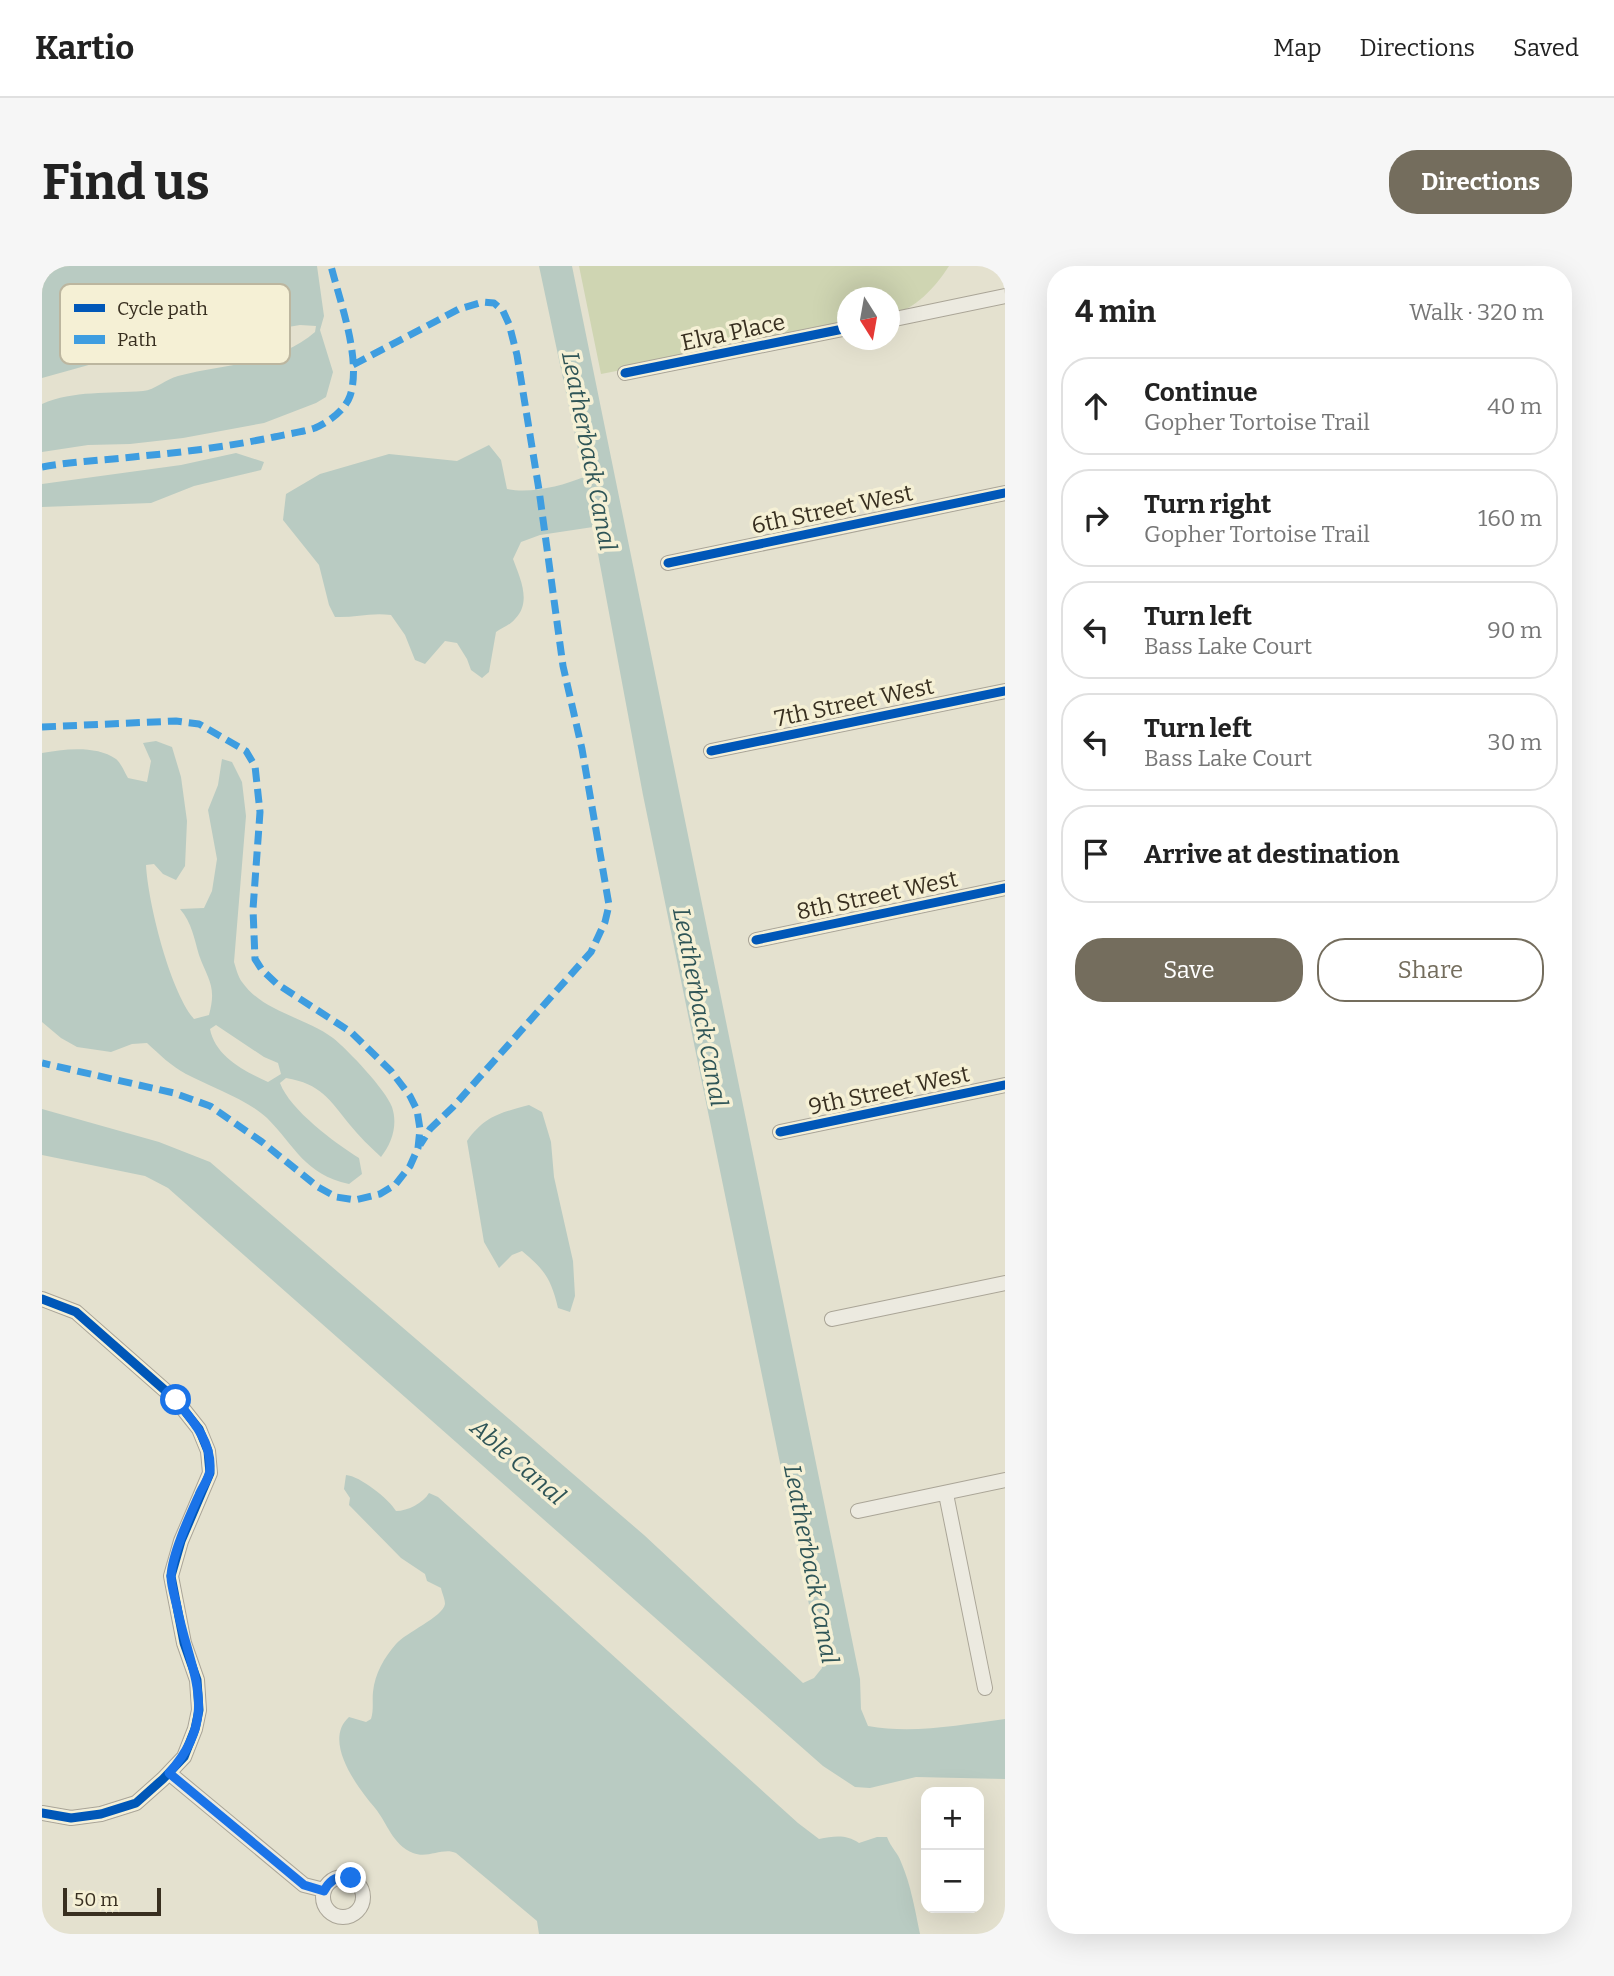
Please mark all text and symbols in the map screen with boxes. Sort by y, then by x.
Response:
text: Kartio [35,28,134,68]
text: Map [1273,34,1322,62]
text: Directions [1360,34,1475,62]
text: Saved [1513,34,1579,62]
button: Directions [1389,150,1572,214]
text: Find us [42,153,210,212]
legend [60,284,290,364]
north arrow [837,287,900,350]
text: 4 min [1075,294,1156,330]
text: Cycle path [117,297,208,320]
text: Walk · 320 m [1409,298,1544,326]
street label: Elva Place [678,307,788,357]
text: Path [117,328,157,351]
water label: Leatherback Canal [556,349,622,553]
text: Continue [1144,377,1258,408]
icon: ahead [1077,387,1115,425]
text: 40 m [1487,392,1542,420]
text: Gopher Tortoise Trail [1144,408,1370,436]
street label: 6th Street West [749,478,915,540]
text: Turn right [1144,489,1271,520]
icon: right [1077,499,1115,537]
text: 160 m [1478,504,1542,532]
text: Gopher Tortoise Trail [1144,520,1370,548]
text: Turn left [1144,601,1252,632]
icon: left [1077,611,1115,649]
text: 90 m [1487,616,1542,644]
text: Bass Lake Court [1144,632,1312,660]
street label: 7th Street West [772,671,936,733]
text: Turn left [1144,713,1252,744]
icon: left [1077,723,1115,761]
text: 30 m [1488,728,1542,756]
text: Bass Lake Court [1144,744,1312,772]
icon: arrive [1077,835,1115,873]
text: Arrive at destination [1144,839,1399,870]
street label: 8th Street West [794,864,960,926]
water label: Leatherback Canal [667,905,733,1109]
button: Save [1075,938,1303,1002]
button: Share [1317,938,1544,1002]
street label: 9th Street West [806,1059,972,1121]
route start [160,1384,191,1415]
water label: Able Canal [464,1413,571,1510]
water label: Leatherback Canal [778,1462,844,1666]
map controls [921,1787,984,1913]
button: + [921,1787,984,1850]
button: − [921,1850,984,1913]
route end [335,1862,366,1893]
scale bar [63,1885,161,1917]
text: 50 m [74,1888,118,1911]

